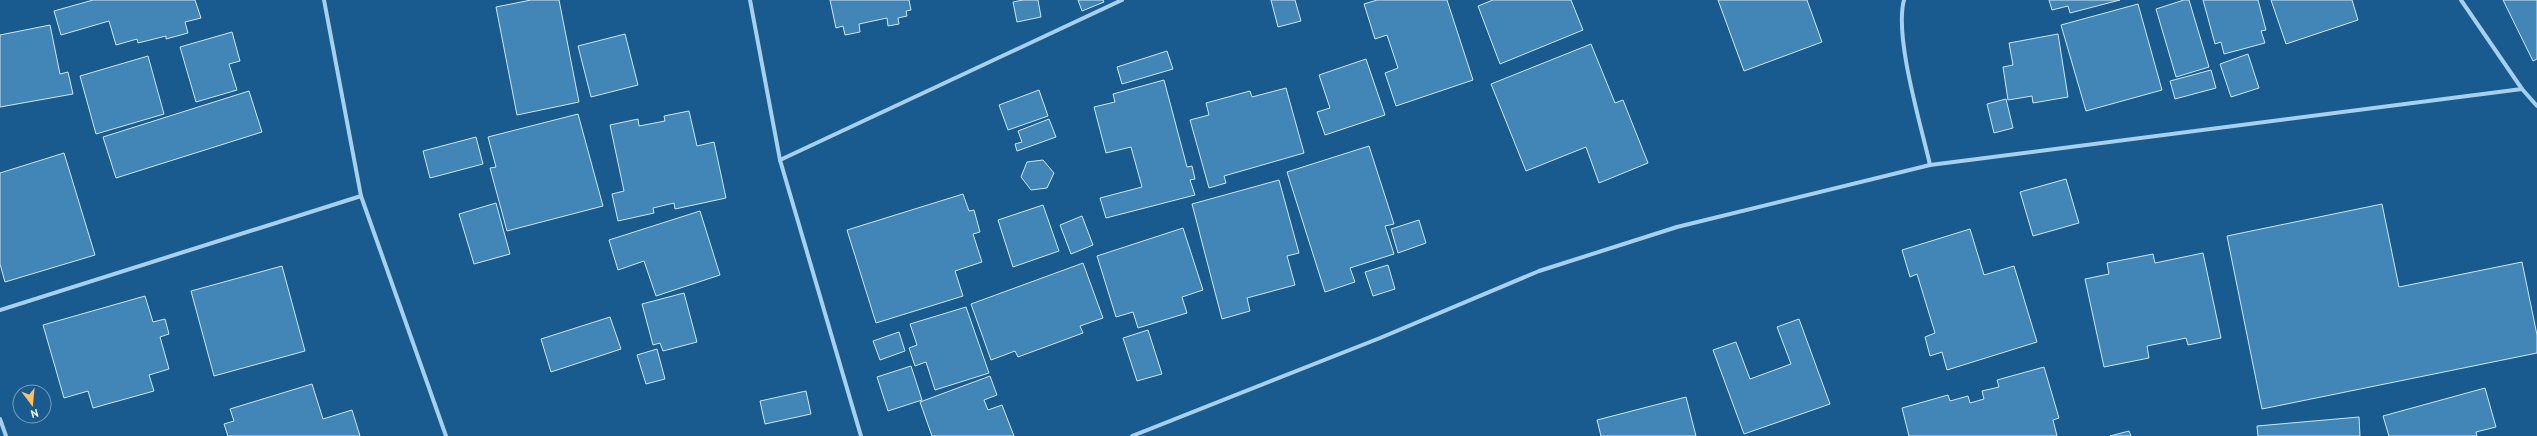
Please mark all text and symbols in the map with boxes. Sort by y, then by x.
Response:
north arrow [12,384,52,424]
text: N [29,406,40,421]

